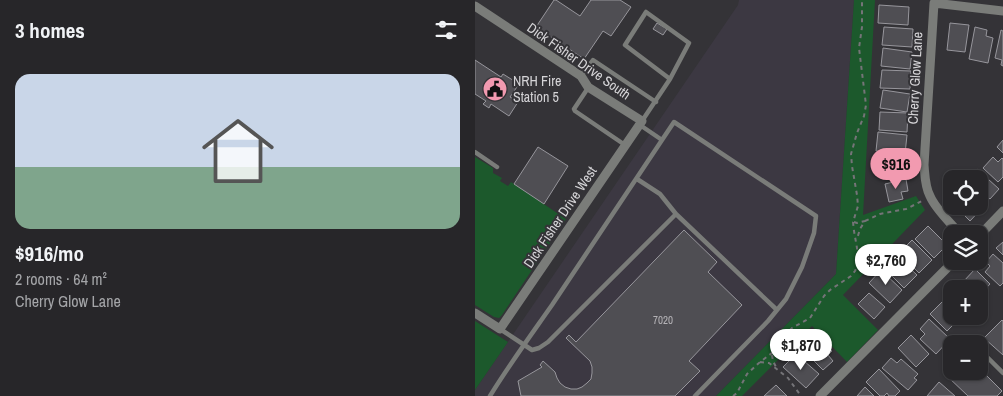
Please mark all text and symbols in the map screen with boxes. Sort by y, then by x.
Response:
text: 3 homes [15,16,85,45]
icon: filters [432,16,460,44]
street label: Dick Fisher Drive South [524,18,634,104]
street label: Cherry Glow Lane [904,31,926,125]
place label: NRH Fire Station 5 [513,72,561,106]
public building icon: NRH Fire Station 5 [482,76,508,102]
icon: home [193,106,283,196]
pin: $916 [866,148,926,190]
text: $916 [881,153,911,175]
street label: Dick Fisher Drive West [519,163,601,271]
map controls [943,170,988,380]
button: locate [943,170,988,215]
button: layers [943,225,988,270]
text: $916/mo [15,239,84,268]
pin: $2,760 [845,244,927,286]
text: $2,760 [866,249,906,271]
text: 2 rooms · 64 m² [15,268,107,290]
button: + [943,280,988,325]
text: Cherry Glow Lane [15,290,121,312]
house number: 7020 [653,313,673,327]
pin: $1,870 [760,328,842,371]
text: $1,870 [781,334,821,356]
button: − [943,335,988,380]

